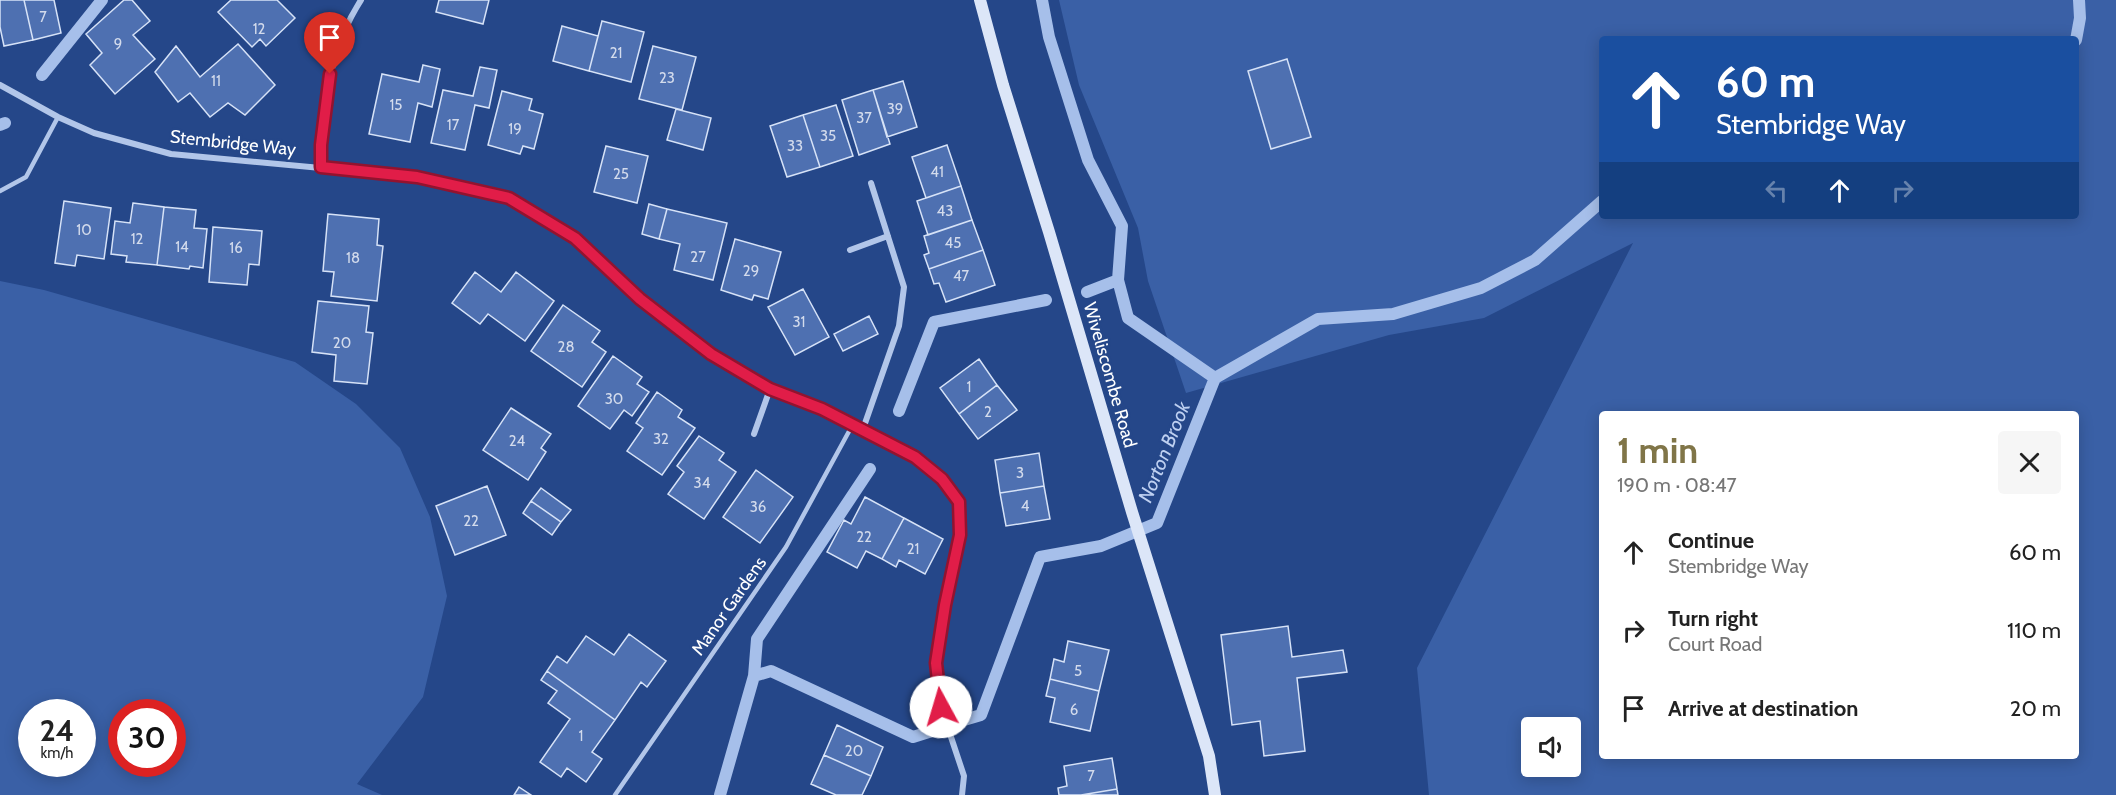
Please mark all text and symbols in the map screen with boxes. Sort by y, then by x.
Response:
house number: 7 [39,8,47,26]
pin [304,12,355,74]
house number: 12 [253,20,266,38]
icon: arrive [313,21,346,54]
house number: 9 [114,35,122,53]
house number: 21 [610,44,622,62]
text: 60 m [1716,56,1815,108]
icon: ahead [1617,60,1695,138]
house number: 23 [659,69,675,87]
house number: 11 [211,72,221,90]
house number: 15 [389,96,403,114]
house number: 39 [887,100,903,118]
text: Stembridge Way [1716,108,1906,141]
house number: 37 [856,109,872,127]
house number: 17 [447,116,460,134]
house number: 19 [508,120,522,138]
street label: Stembridge Way [169,125,297,161]
house number: 35 [820,127,836,145]
house number: 33 [787,137,803,155]
house number: 41 [930,163,944,181]
house number: 25 [613,165,629,183]
icon: left [1760,174,1793,207]
icon: ahead [1823,174,1856,207]
icon: right [1886,174,1919,207]
house number: 43 [937,202,953,220]
house number: 10 [76,221,92,239]
house number: 12 [131,230,144,248]
house number: 45 [945,234,961,252]
house number: 14 [175,238,189,256]
house number: 16 [229,239,243,257]
house number: 27 [690,248,706,266]
house number: 18 [346,249,360,267]
house number: 29 [743,262,759,280]
house number: 47 [953,267,970,285]
street label: Wiveliscombe Road [1079,300,1141,450]
house number: 31 [792,313,806,331]
house number: 20 [333,334,351,352]
house number: 28 [558,338,574,356]
house number: 1 [967,378,971,396]
house number: 30 [605,390,623,408]
water label: Norton Brook [1133,397,1196,506]
house number: 2 [984,403,992,421]
text: 1 min [1617,428,1698,472]
house number: 32 [653,430,669,448]
button: close [1998,431,2061,494]
house number: 24 [509,432,526,450]
house number: 3 [1016,464,1024,482]
text: 190 m · 08:47 [1617,473,1737,497]
house number: 34 [694,474,711,492]
house number: 4 [1021,497,1030,515]
house number: 36 [750,498,766,516]
house number: 22 [463,512,479,530]
text: Continue [1668,527,1754,554]
house number: 22 [856,528,872,546]
icon: ahead [1617,536,1650,569]
text: 60 m [2009,539,2061,566]
house number: 21 [907,540,919,558]
street label: Manor Gardens [687,552,771,660]
text: Stembridge Way [1668,554,1809,578]
text: Turn right [1668,605,1758,632]
icon: right [1617,614,1650,647]
text: 110 m [2007,617,2061,644]
text: Court Road [1668,632,1762,656]
house number: 5 [1074,662,1082,680]
position arrow [909,675,973,739]
icon: arrive [1617,692,1650,725]
text: Arrive at destination [1668,695,1858,722]
text: 20 m [2010,695,2061,722]
speed limit sign: 30 [108,699,186,777]
house number: 6 [1070,701,1078,719]
text: 24 [40,712,74,749]
map controls [1521,717,1581,777]
button: sound [1521,717,1581,777]
house number: 1 [579,727,583,745]
house number: 20 [845,742,863,760]
text: km/h [41,744,73,762]
house number: 7 [1087,767,1095,785]

